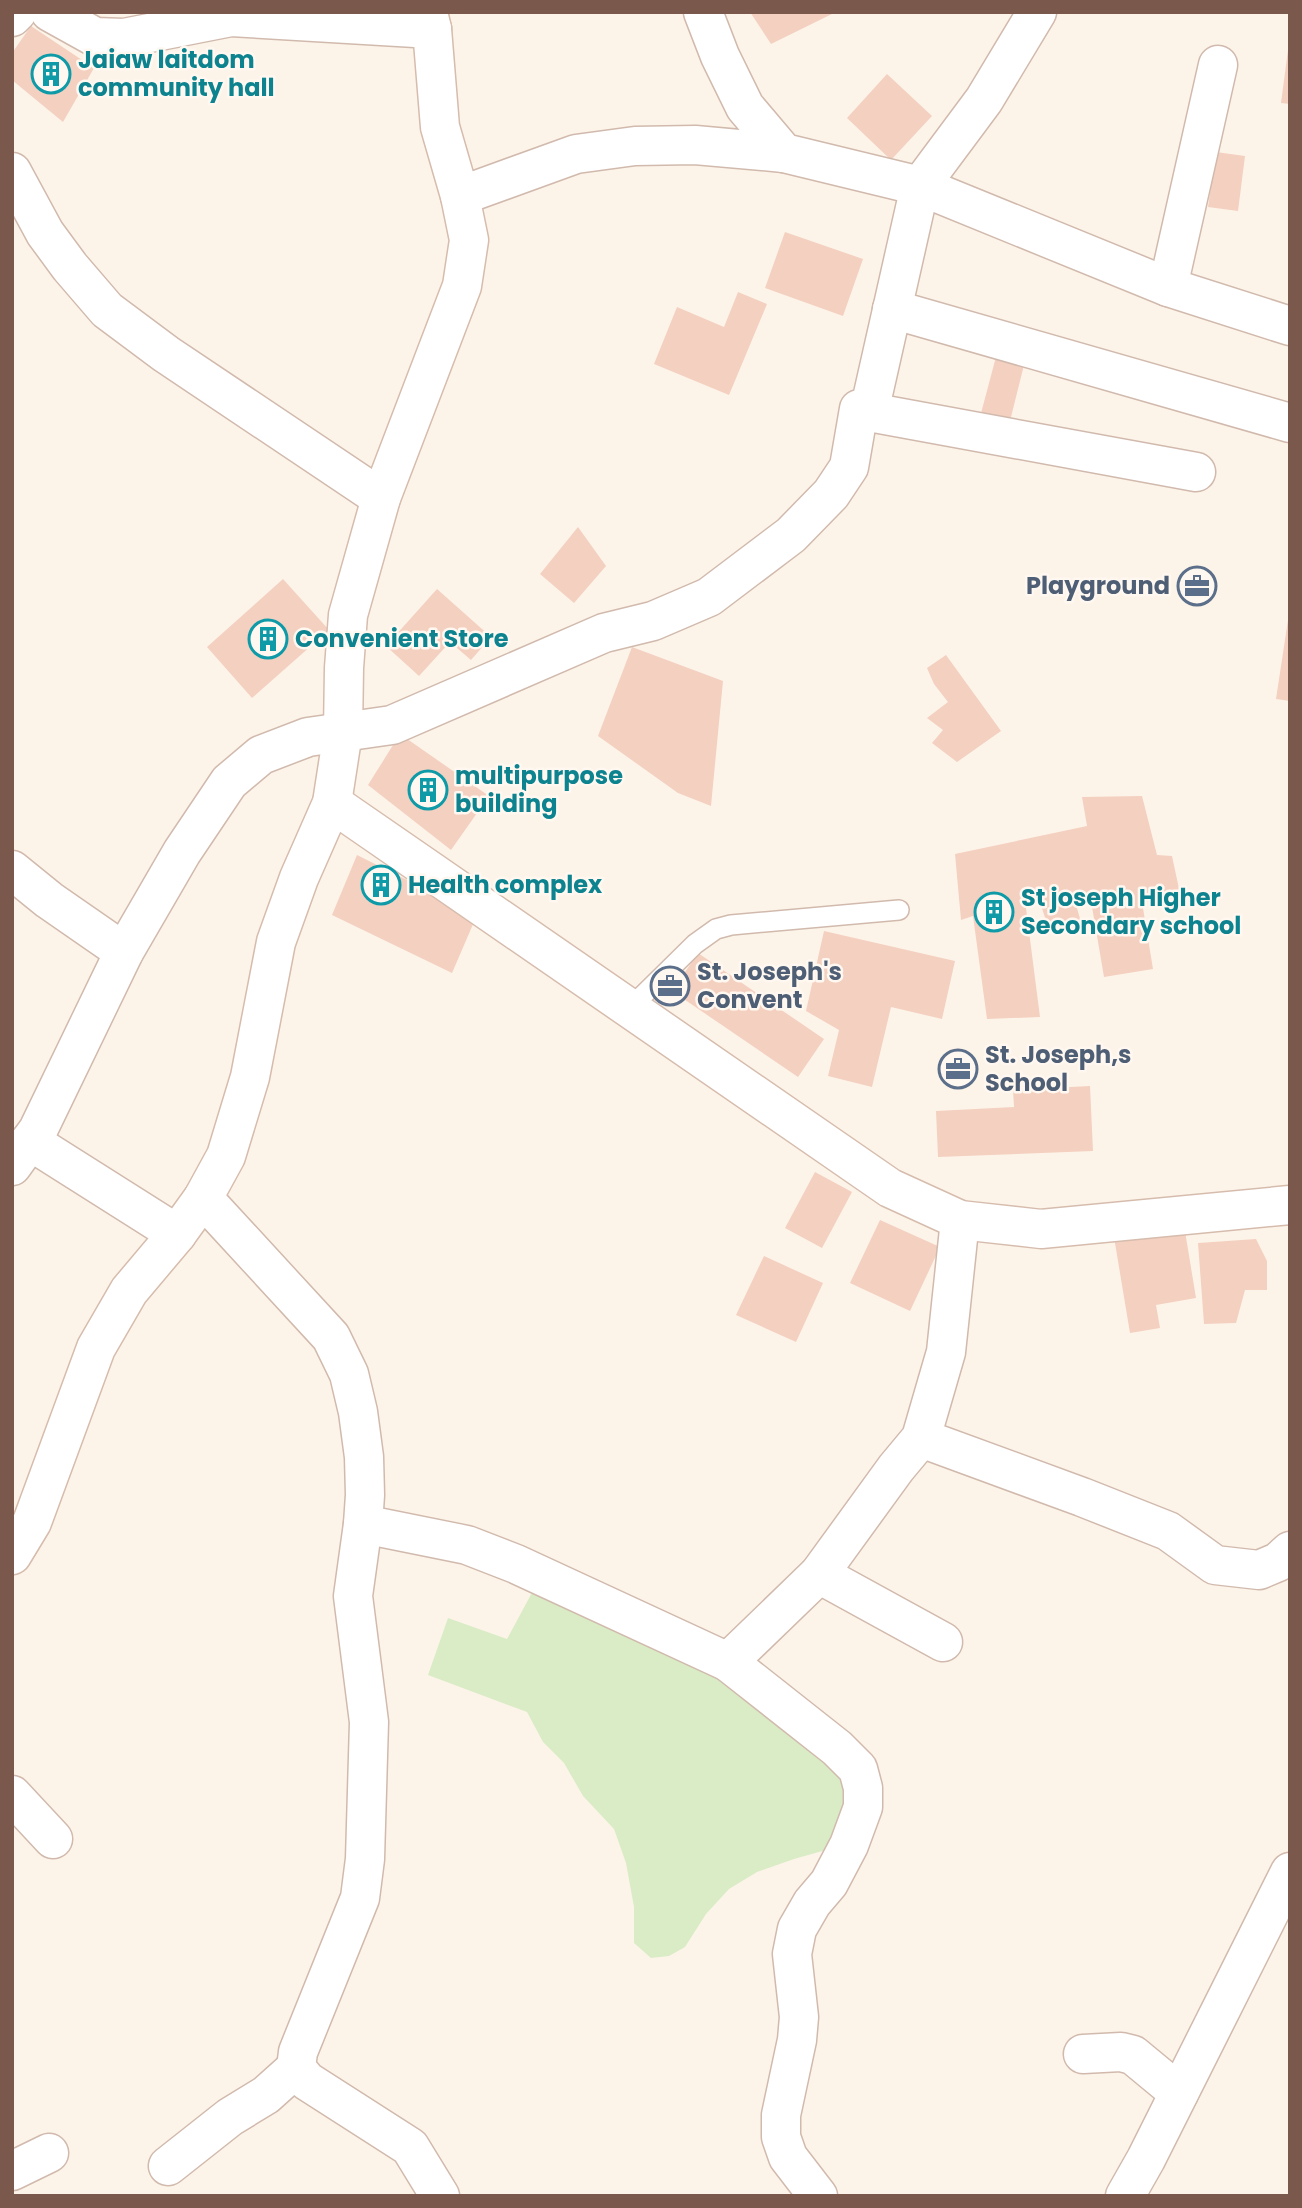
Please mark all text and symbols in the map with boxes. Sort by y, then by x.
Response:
place label: Jaiaw laitdom community hall [78,43,275,104]
building icon: Jaiaw laitdom community hall [30,53,72,95]
office icon: Playground [1176,565,1218,607]
place label: Playground [1026,569,1170,602]
building icon: Convenient Store [247,618,289,660]
place label: Convenient Store [295,622,509,655]
place label: multipurpose building [455,759,623,820]
building icon: multipurpose building [407,769,449,811]
building icon: Health complex [360,864,402,906]
place label: Health complex [408,868,603,901]
place label: St joseph Higher Secondary school [1021,881,1241,942]
building icon: St joseph Higher Secondary school [973,891,1015,933]
place label: St. Joseph's Convent [697,955,842,1016]
office icon: St. Joseph's Convent [649,965,691,1007]
place label: St. Joseph,s School [985,1038,1131,1099]
office icon: St. Joseph,s School [937,1048,979,1090]

